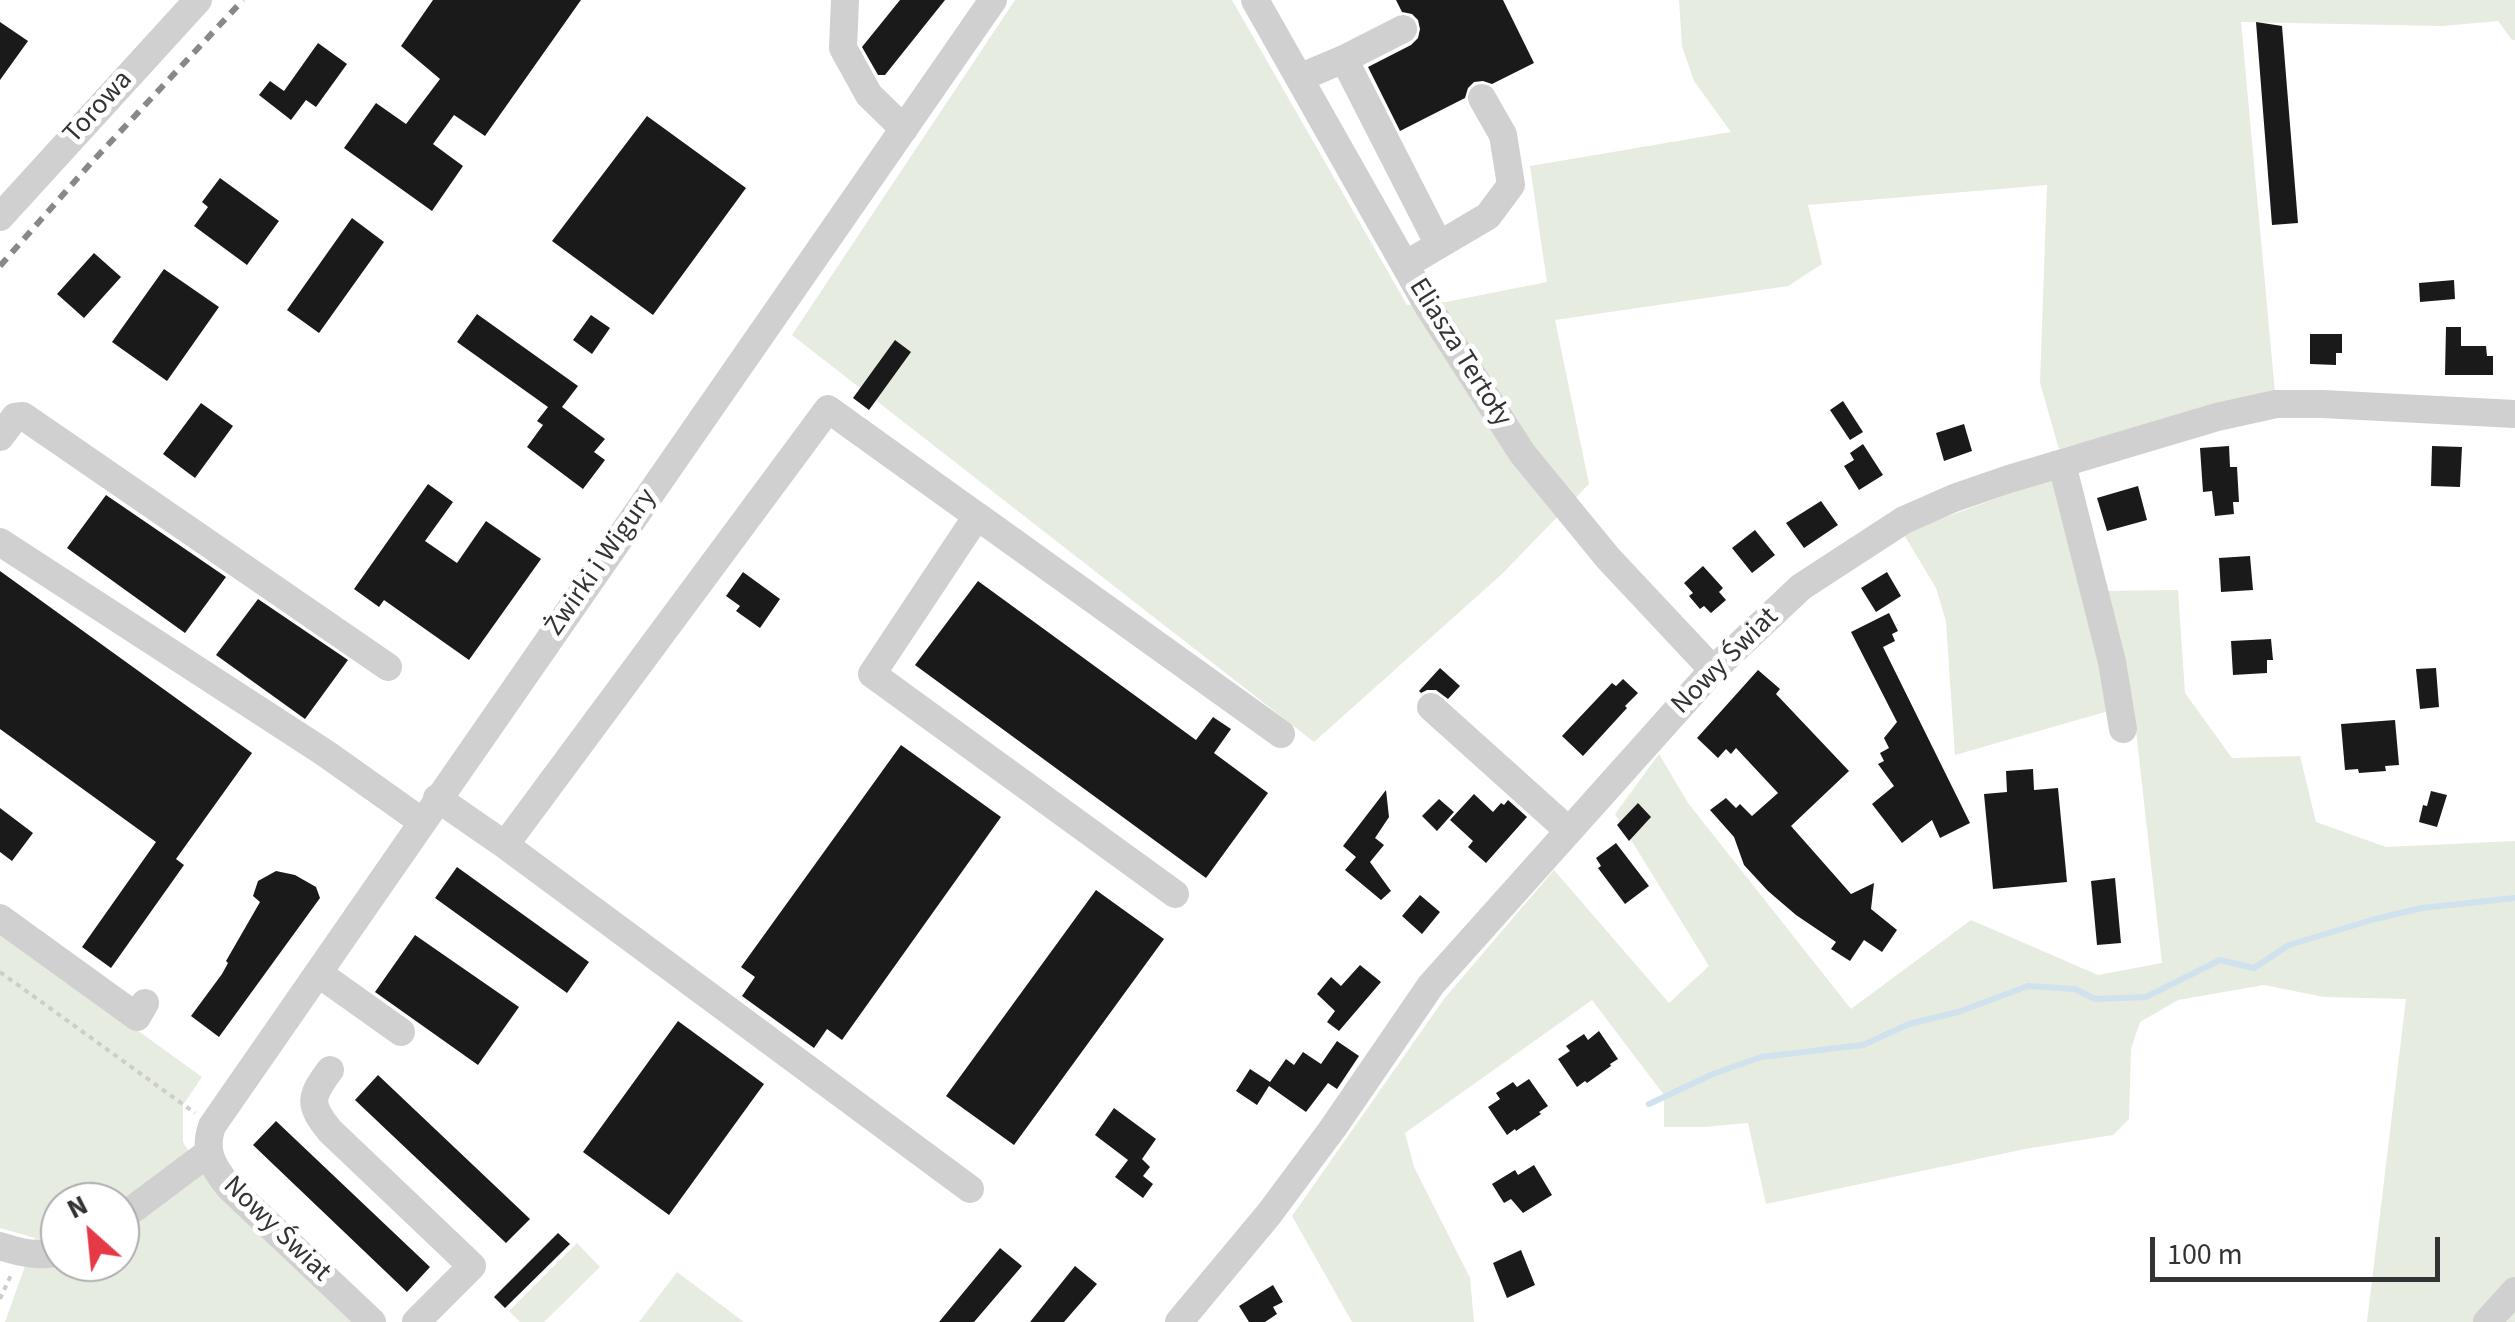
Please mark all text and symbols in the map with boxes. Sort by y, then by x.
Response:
street label: Torowa [57,65,141,151]
street label: Eliasza Tertoły [1400,273,1518,433]
street label: Żwirki i Wigury [539,483,665,643]
street label: Nowy Świat [1666,602,1786,722]
street label: Nowy Świat [215,1170,337,1290]
north arrow [40,1182,140,1282]
text: N [60,1185,95,1229]
scale bar [2155,1217,2445,1279]
text: 100 m [2167,1233,2243,1276]

